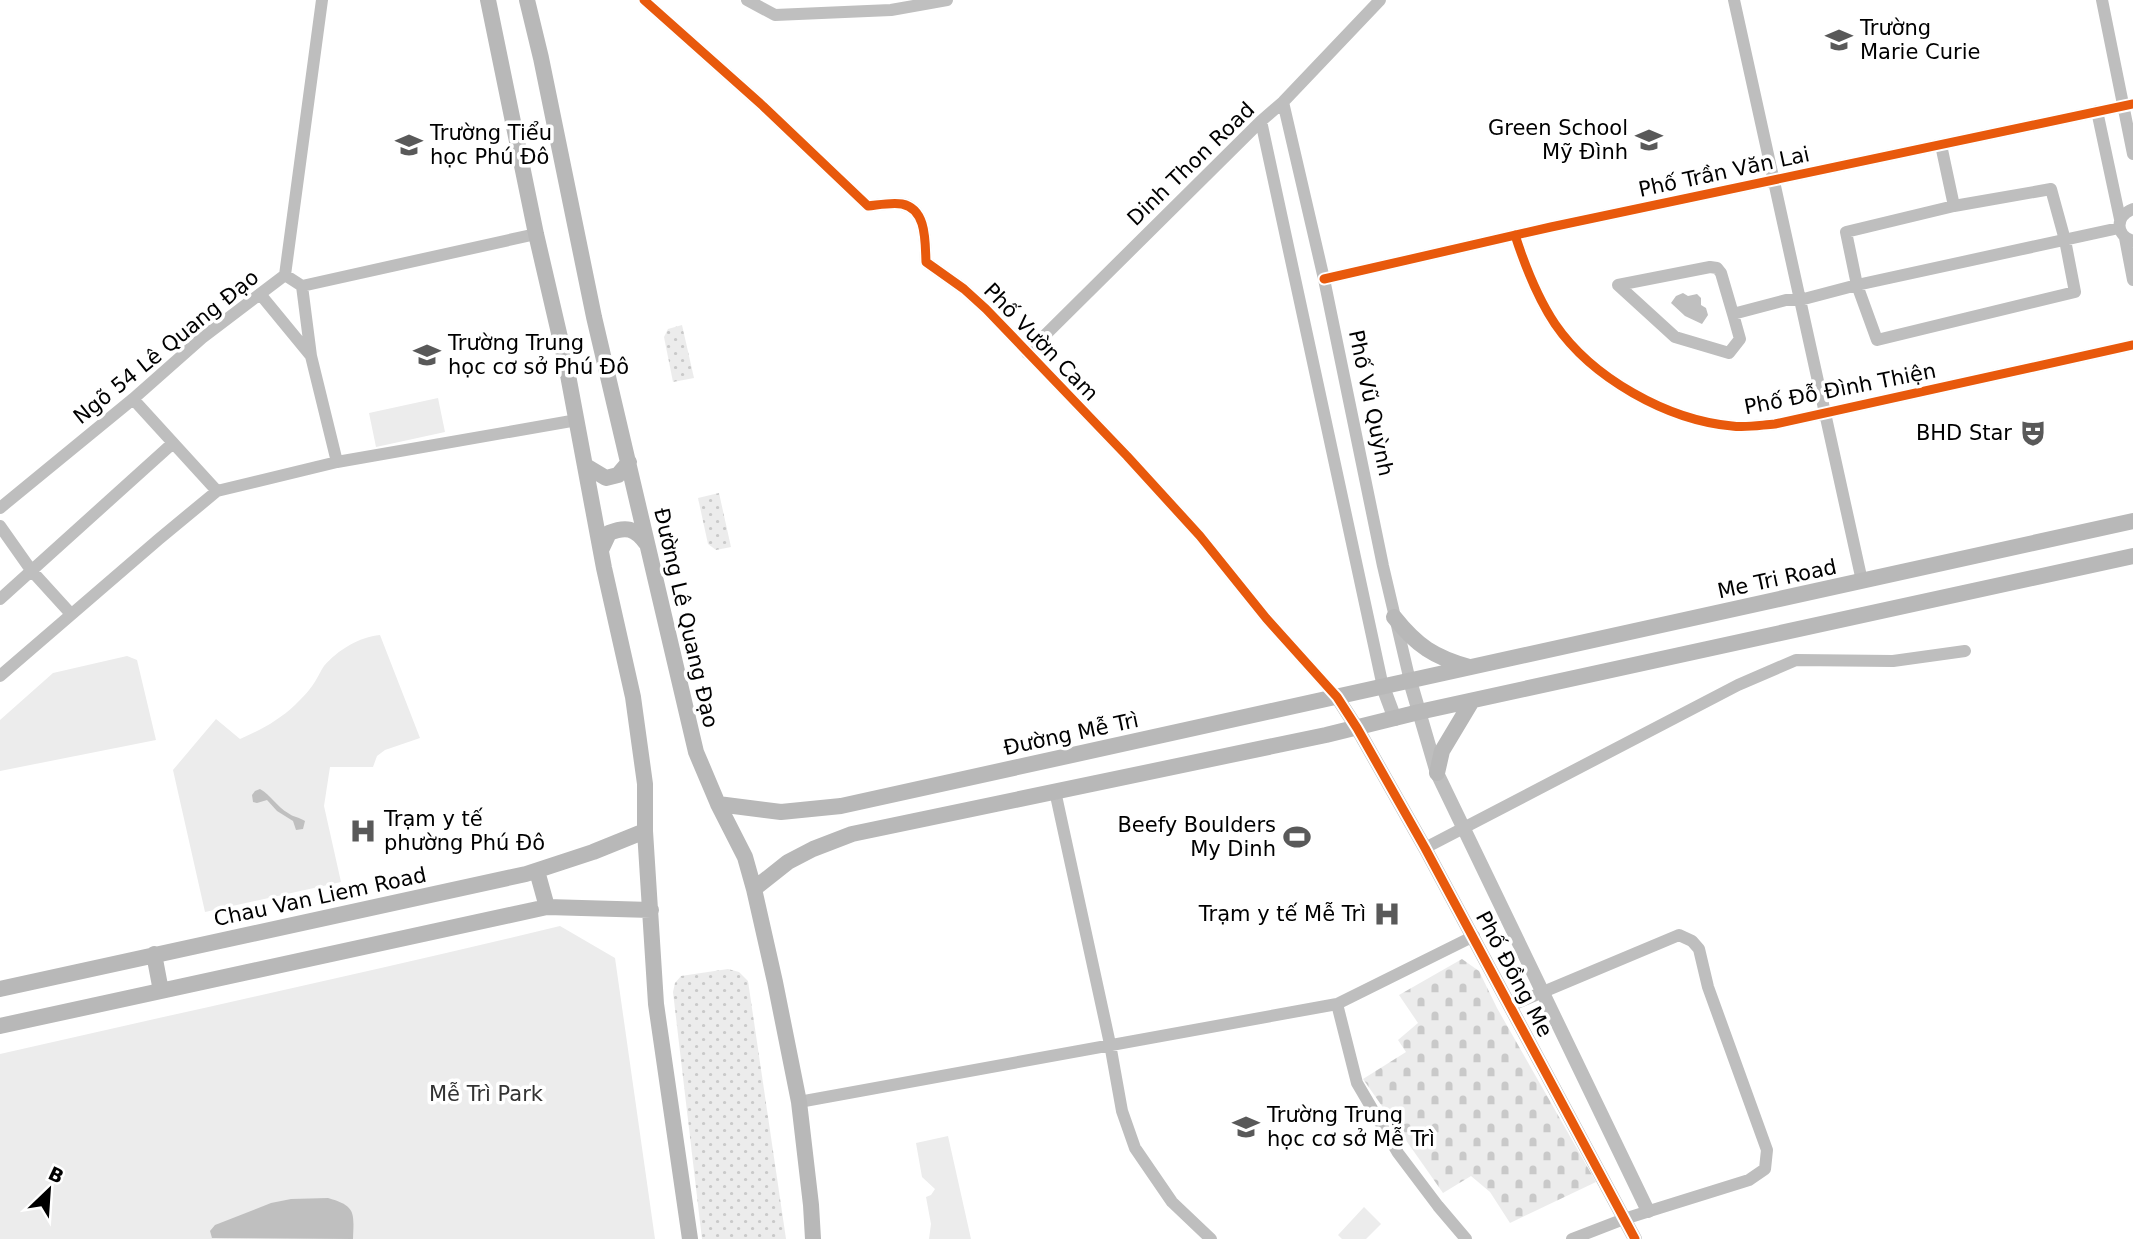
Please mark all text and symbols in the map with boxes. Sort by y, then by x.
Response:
place label: Trường Marie Curie [1859,16,1980,64]
school or university icon: Trường Marie Curie [1824,25,1854,55]
street label: Dinh Thon Road [1123,97,1259,231]
place label: Green School Mỹ Đình [1488,116,1628,164]
place label: Trường Tiểu học Phú Đô [429,121,552,169]
school or university icon: Green School Mỹ Đình [1634,125,1664,155]
school or university icon: Trường Tiểu học Phú Đô [394,130,424,160]
street label: Phố Trần Văn Lai [1636,142,1812,202]
street label: Ngõ 54 Lê Quang Đạo [69,265,263,429]
street label: Phố Vườn Cam [979,278,1103,406]
street label: Phố Vũ Quỳnh [1344,328,1398,478]
place label: Trường Trung học cơ sở Phú Đô [447,331,629,379]
school or university icon: Trường Trung học cơ sở Phú Đô [412,340,442,370]
street label: Phố Đỗ Đình Thiện [1742,358,1938,419]
theatre icon: BHD Star [2018,418,2048,448]
place label: BHD Star [1916,421,2012,445]
street label: Đường Lê Quang Đạo [649,506,723,730]
street label: Me Tri Road [1715,555,1839,603]
street label: Đường Mễ Trì [1001,707,1141,760]
place label: Trạm y tế phường Phú Đô [383,807,545,855]
place label: Beefy Boulders My Dinh [1117,813,1276,861]
hospital icon: Trạm y tế phường Phú Đô [348,816,378,846]
sports icon: Beefy Boulders My Dinh [1282,822,1312,852]
street label: Chau Van Liem Road [212,863,428,931]
hospital icon: Trạm y tế Mễ Trì [1372,899,1402,929]
place label: Trạm y tế Mễ Trì [1198,901,1366,926]
street label: Phố Đồng Me [1471,907,1557,1041]
park label: Mễ Trì Park [429,1081,544,1106]
place label: Trường Trung học cơ sở Mễ Trì [1266,1103,1435,1151]
school or university icon: Trường Trung học cơ sở Mễ Trì [1231,1112,1261,1142]
north arrow [14,1155,84,1225]
text: B [45,1162,67,1188]

